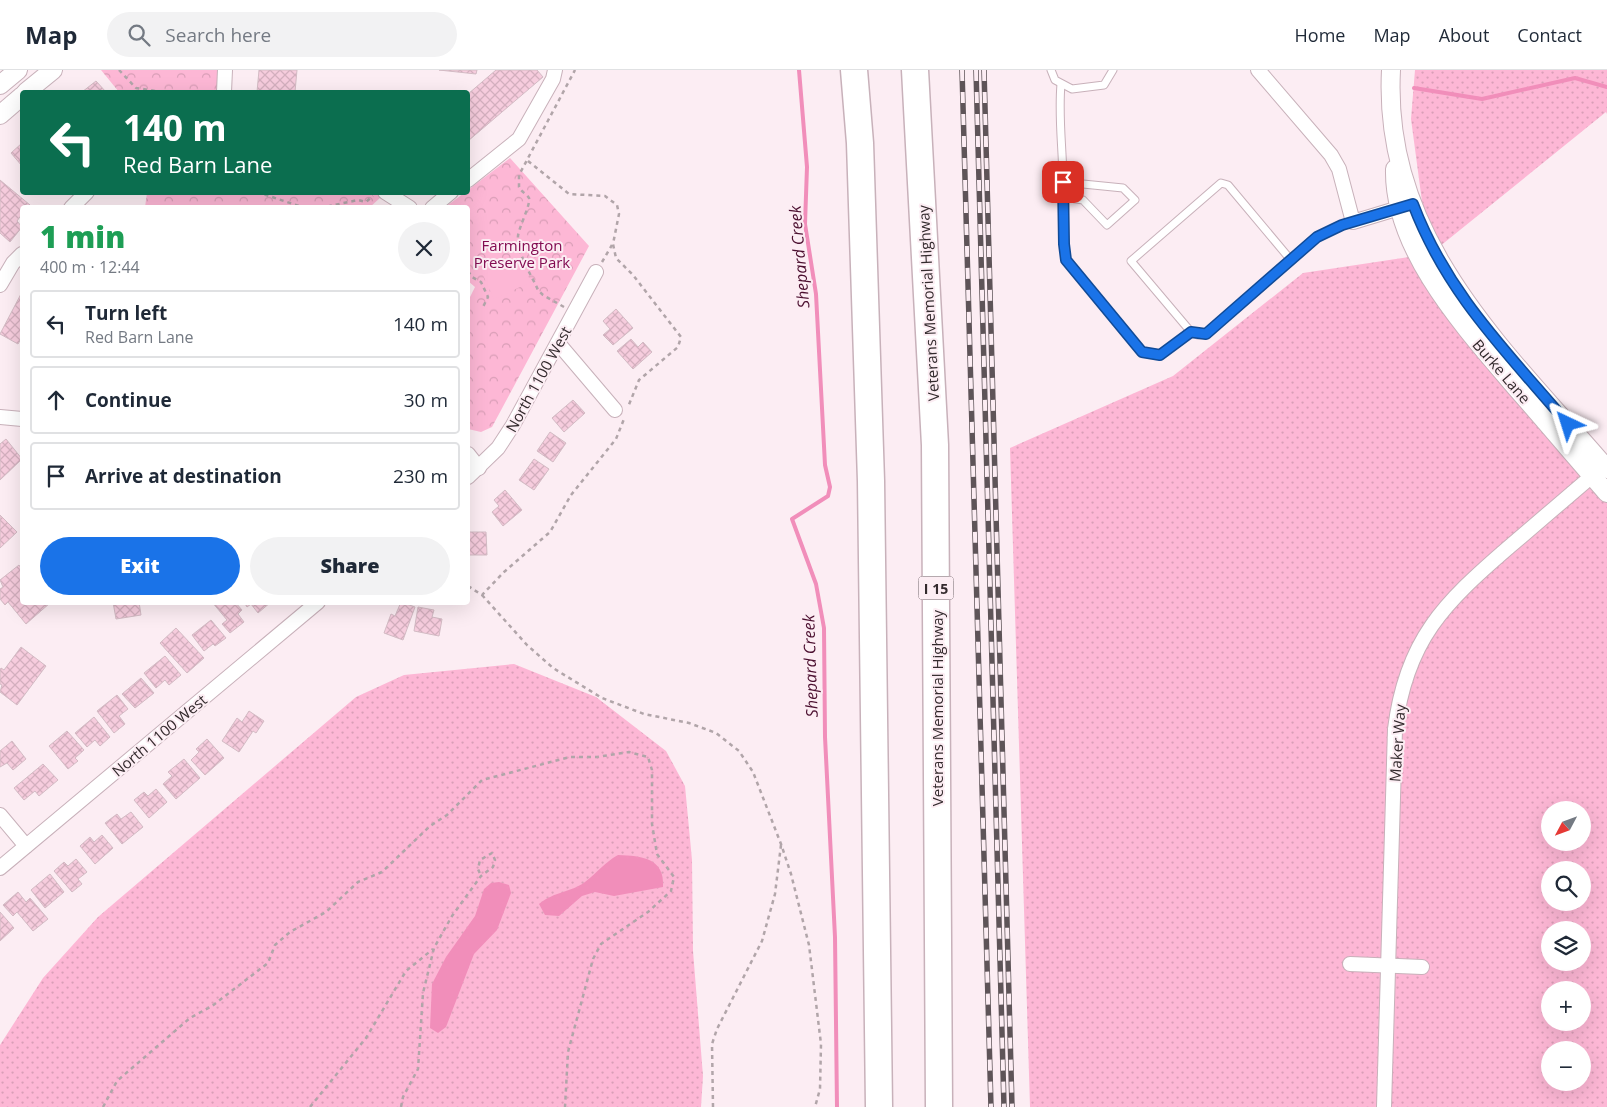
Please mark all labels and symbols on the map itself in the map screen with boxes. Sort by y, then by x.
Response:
pin [1042,161,1084,203]
water label: Shepard Creek [783,204,814,309]
street label: Veterans Memorial Highway [913,204,943,402]
park label: Farmington Preserve Park [474,235,570,272]
street label: North 1100 West [501,323,575,435]
street label: Burke Lane [1469,335,1535,407]
position arrow [1541,397,1593,449]
road number: I 15 [918,576,954,600]
street label: Veterans Memorial Highway [927,609,947,806]
water label: Shepard Creek [797,613,823,718]
street label: North 1100 West [107,689,211,781]
street label: Maker Way [1384,703,1410,783]
north arrow [1541,801,1591,851]

